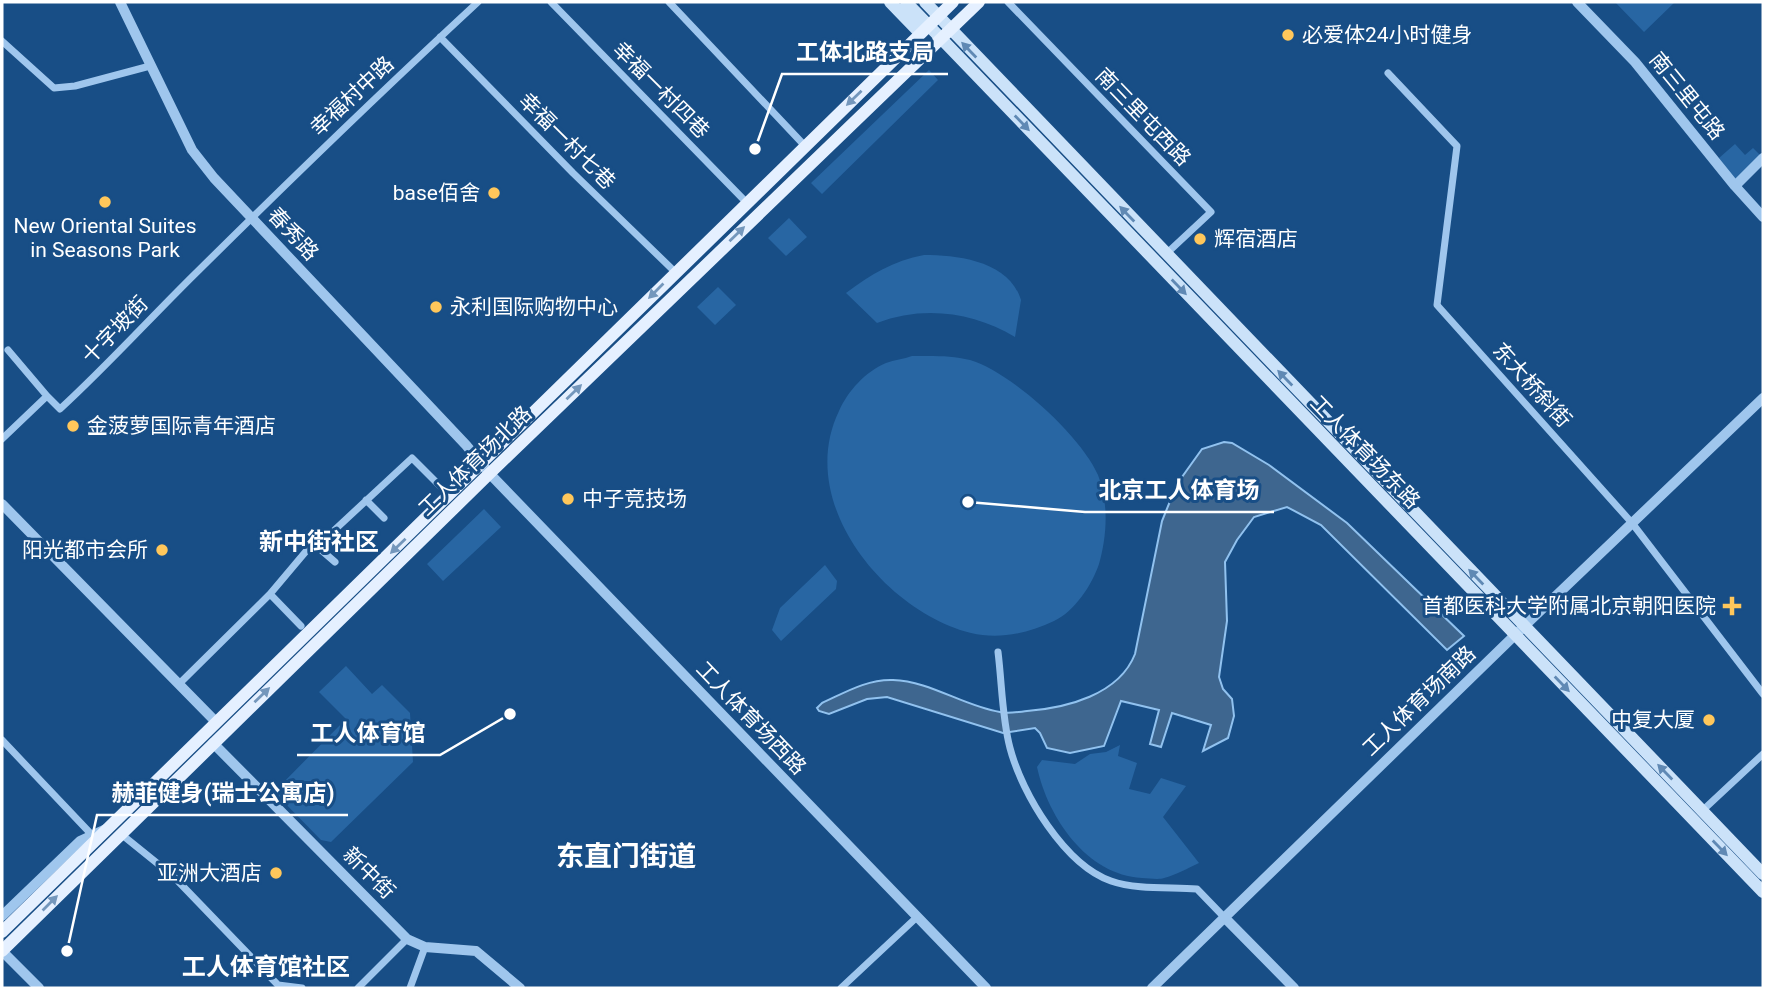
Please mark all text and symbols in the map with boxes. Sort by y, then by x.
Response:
place label: 必爱体24小时健身 [1302,23,1473,47]
marker: 必爱体24小时健身 [1280,27,1296,43]
callout: 工体北路支局 [782,30,948,74]
street label: 幸福一村四巷 [608,37,714,143]
text: 工体北路支局 [796,39,934,66]
one-way arrow [962,42,978,59]
street label: 南三里屯路 [1645,48,1729,144]
street label: 幸福村中路 [305,51,399,141]
street label: 南三里屯西路 [1091,63,1195,171]
street label: 幸福一村七巷 [514,88,620,194]
one-way arrow [846,90,863,106]
one-way arrow [1013,114,1029,131]
place label: base佰舍 [393,181,480,205]
marker: base佰舍 [486,185,502,201]
marker: New Oriental Suites in Seasons Park [97,194,113,210]
street label: 春秀路 [263,203,323,265]
one-way arrow [1120,206,1136,223]
place label: New Oriental Suites in Seasons Park [13,214,197,262]
one-way arrow [728,227,745,243]
place label: 辉宿酒店 [1214,227,1298,251]
marker: 辉宿酒店 [1192,231,1208,247]
one-way arrow [1171,278,1188,295]
one-way arrow [648,283,665,299]
street label: 十字坡街 [77,291,153,369]
place label: 永利国际购物中心 [450,295,618,319]
marker: 永利国际购物中心 [428,299,444,315]
street label: 东大桥斜街 [1488,338,1576,432]
one-way arrow [1277,370,1293,387]
one-way arrow [565,384,582,401]
street label: 工人体育场东路 [1305,391,1425,513]
street label: 工人体育场北路 [414,401,536,521]
place label: 金菠萝国际青年酒店 [87,414,276,438]
marker: 金菠萝国际青年酒店 [65,418,81,434]
callout: 北京工人体育场 [1085,468,1274,512]
text: 北京工人体育场 [1099,477,1260,504]
place label: 中子竞技场 [582,487,687,511]
marker: 中子竞技场 [560,491,576,507]
district label: 新中街社区 [259,528,379,556]
one-way arrow [389,537,406,554]
place label: 阳光都市会所 [22,538,148,562]
marker: 阳光都市会所 [154,542,170,558]
one-way arrow [1469,569,1485,586]
place label: 首都医科大学附属北京朝阳医院 [1422,594,1716,618]
marker: 首都医科大学附属北京朝阳医院 [1722,596,1742,616]
street label: 工人体育场南路 [1358,641,1480,761]
street label: 工人体育场西路 [691,657,811,779]
one-way arrow [1554,675,1570,692]
one-way arrow [253,687,269,704]
place label: 中复大厦 [1611,708,1695,732]
callout: 工人体育馆 [297,711,440,755]
marker: 中复大厦 [1701,712,1717,728]
text: 工人体育馆 [311,720,426,747]
one-way arrow [1657,764,1673,781]
callout: 赫菲健身(瑞士公寓店) [97,771,348,815]
text: 赫菲健身(瑞士公寓店) [111,780,335,807]
one-way arrow [1712,839,1728,856]
district label: 东直门街道 [556,840,696,873]
street label: 新中街 [338,842,400,904]
place label: 亚洲大酒店 [157,861,262,885]
marker: 亚洲大酒店 [268,865,284,881]
one-way arrow [42,895,59,912]
district label: 工人体育馆社区 [182,953,350,981]

